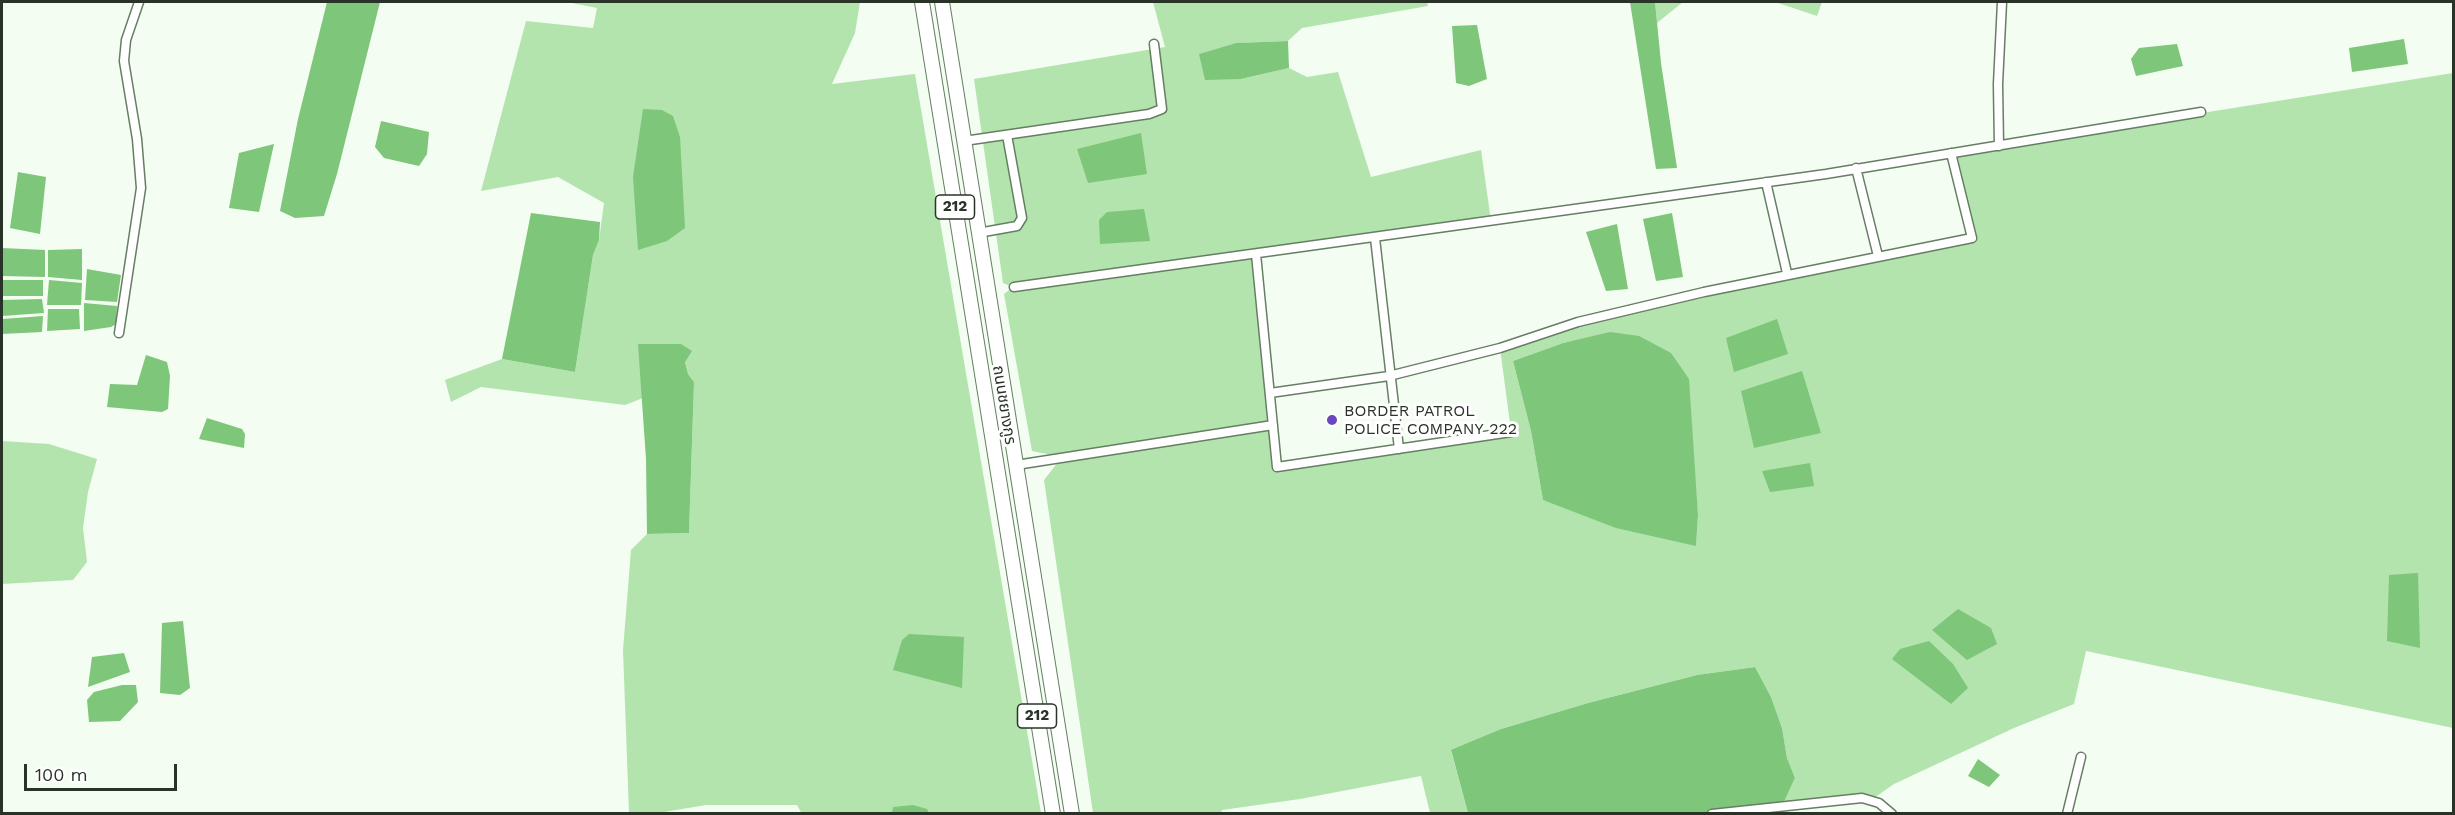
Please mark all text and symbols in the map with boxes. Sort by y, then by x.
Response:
road number: 212 [936,195,974,219]
street label: ถนนชยางกูร [988,364,1020,446]
place label: BORDER PATROL POLICE COMPANY 222 [1344,401,1517,439]
marker: BORDER PATROL POLICE COMPANY 222 [1325,413,1339,427]
road number: 212 [1018,704,1056,728]
scale bar [27,752,180,790]
text: 100 m [35,764,88,785]

